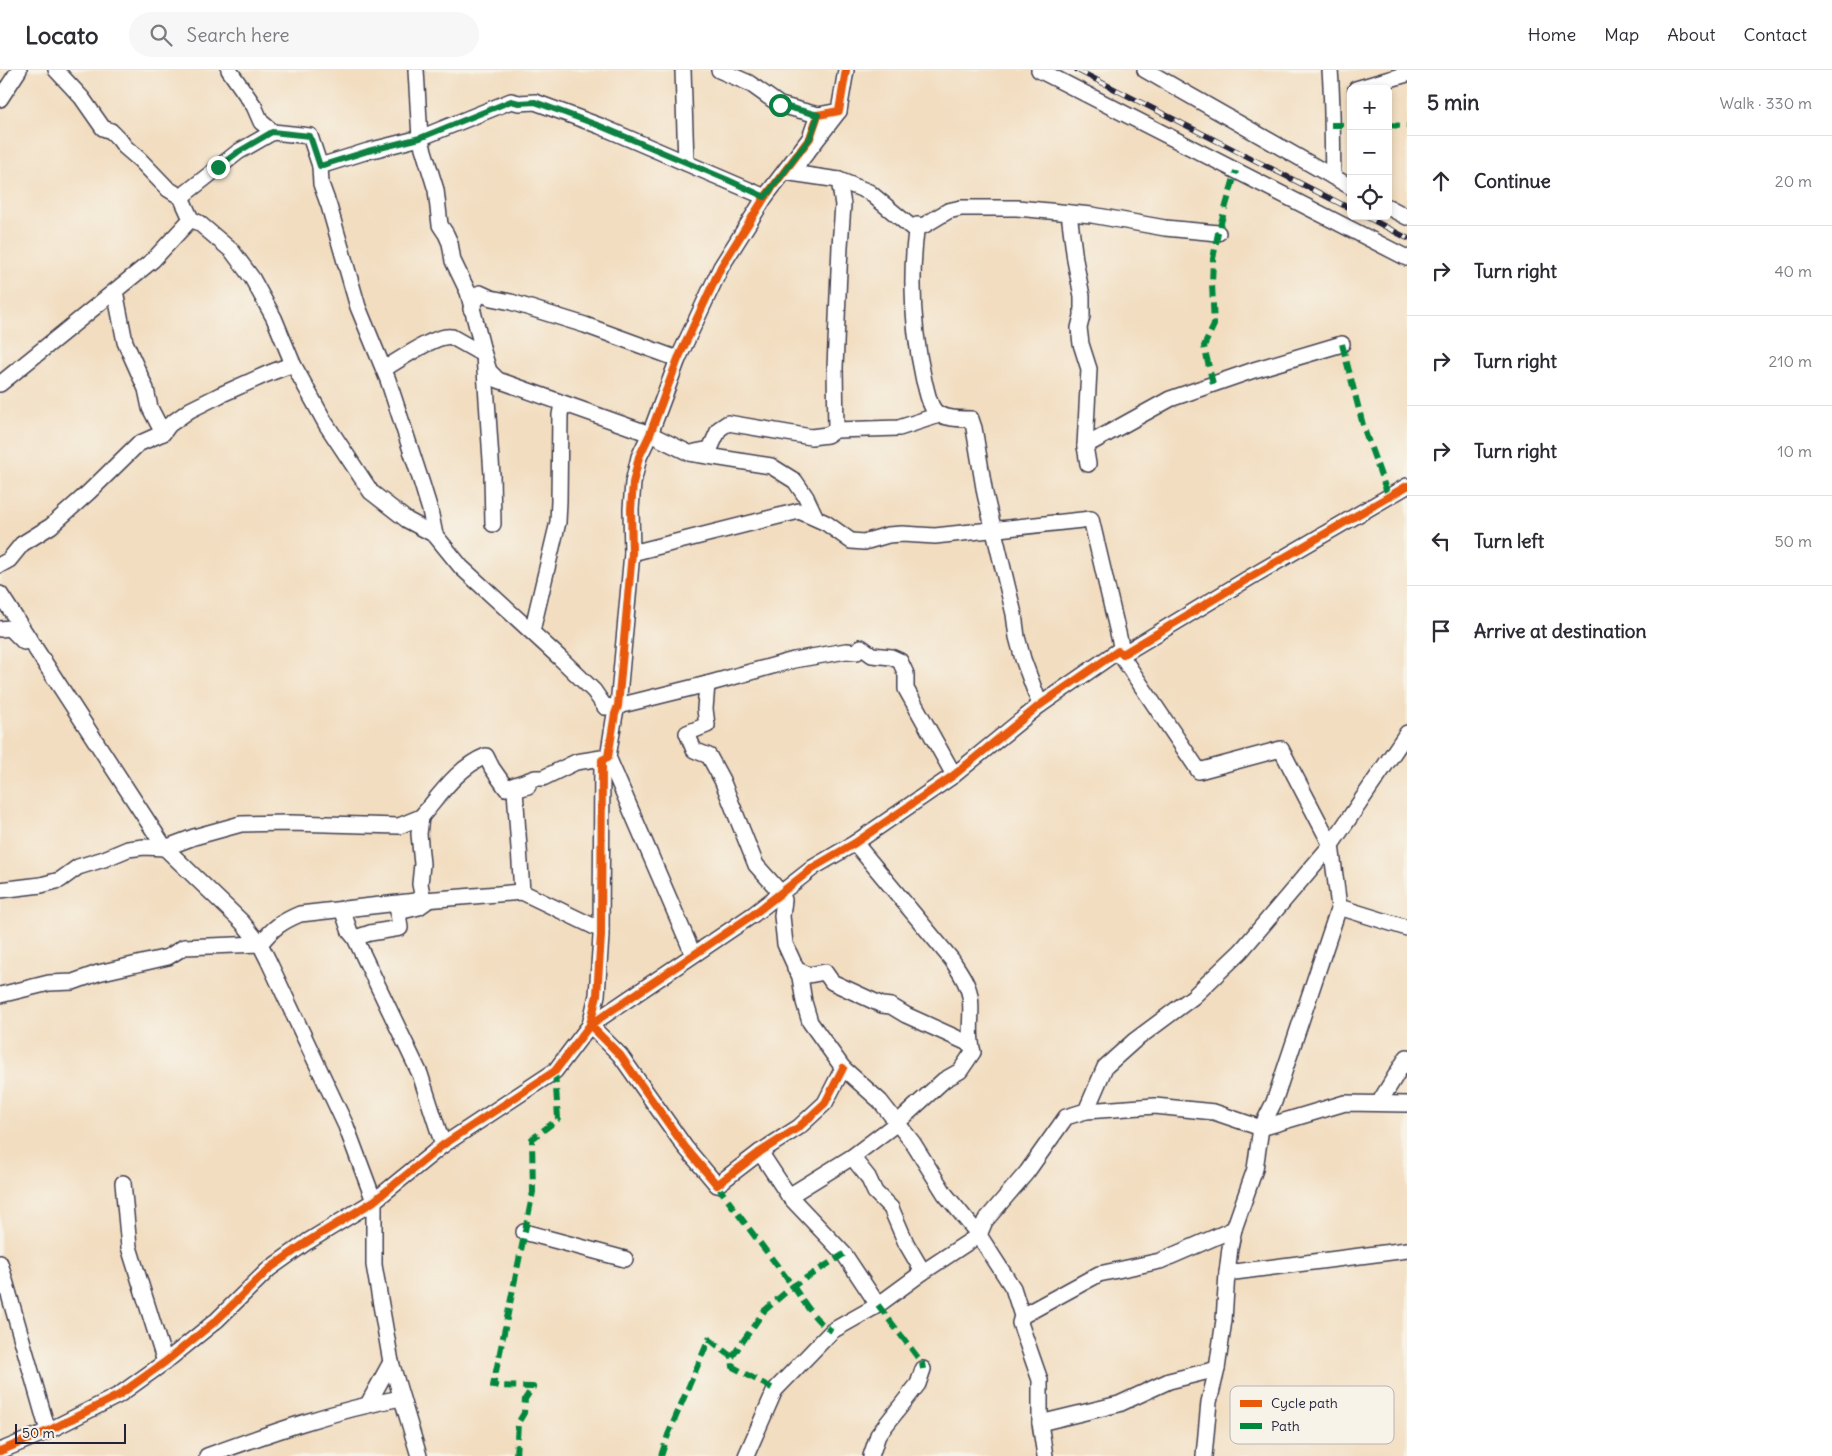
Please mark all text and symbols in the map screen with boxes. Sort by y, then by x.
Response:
search box [129,12,479,57]
text: Locato [25,20,99,50]
icon: search [147,21,175,49]
text: Search here [187,23,290,47]
text: Home [1528,23,1576,46]
text: Map [1604,23,1639,46]
text: About [1667,23,1715,46]
text: Contact [1743,23,1807,46]
map controls [1347,85,1392,220]
button: + [1347,85,1392,130]
text: 5 min [1427,89,1479,116]
text: Walk · 330 m [1719,93,1812,113]
route start [769,94,792,117]
button: − [1347,130,1392,175]
route end [207,156,230,179]
icon: ahead [1427,167,1455,195]
text: Continue [1474,169,1551,193]
text: 20 m [1775,171,1812,191]
button: locate [1347,175,1392,220]
icon: right [1427,257,1455,285]
text: Turn right [1474,259,1557,283]
text: 40 m [1774,261,1812,281]
icon: right [1427,347,1455,375]
text: Turn right [1474,349,1557,373]
text: 210 m [1769,351,1812,371]
icon: right [1427,437,1455,465]
text: Turn right [1474,439,1557,463]
text: 10 m [1777,441,1812,461]
icon: left [1427,527,1455,555]
text: Turn left [1474,529,1544,553]
text: 50 m [1774,531,1812,551]
icon: arrive [1427,617,1455,645]
text: Arrive at destination [1474,619,1647,643]
legend [1230,1386,1394,1444]
text: Cycle path [1271,1394,1338,1412]
text: Path [1271,1417,1300,1435]
scale bar [15,1421,126,1444]
text: 50 m [22,1424,55,1442]

